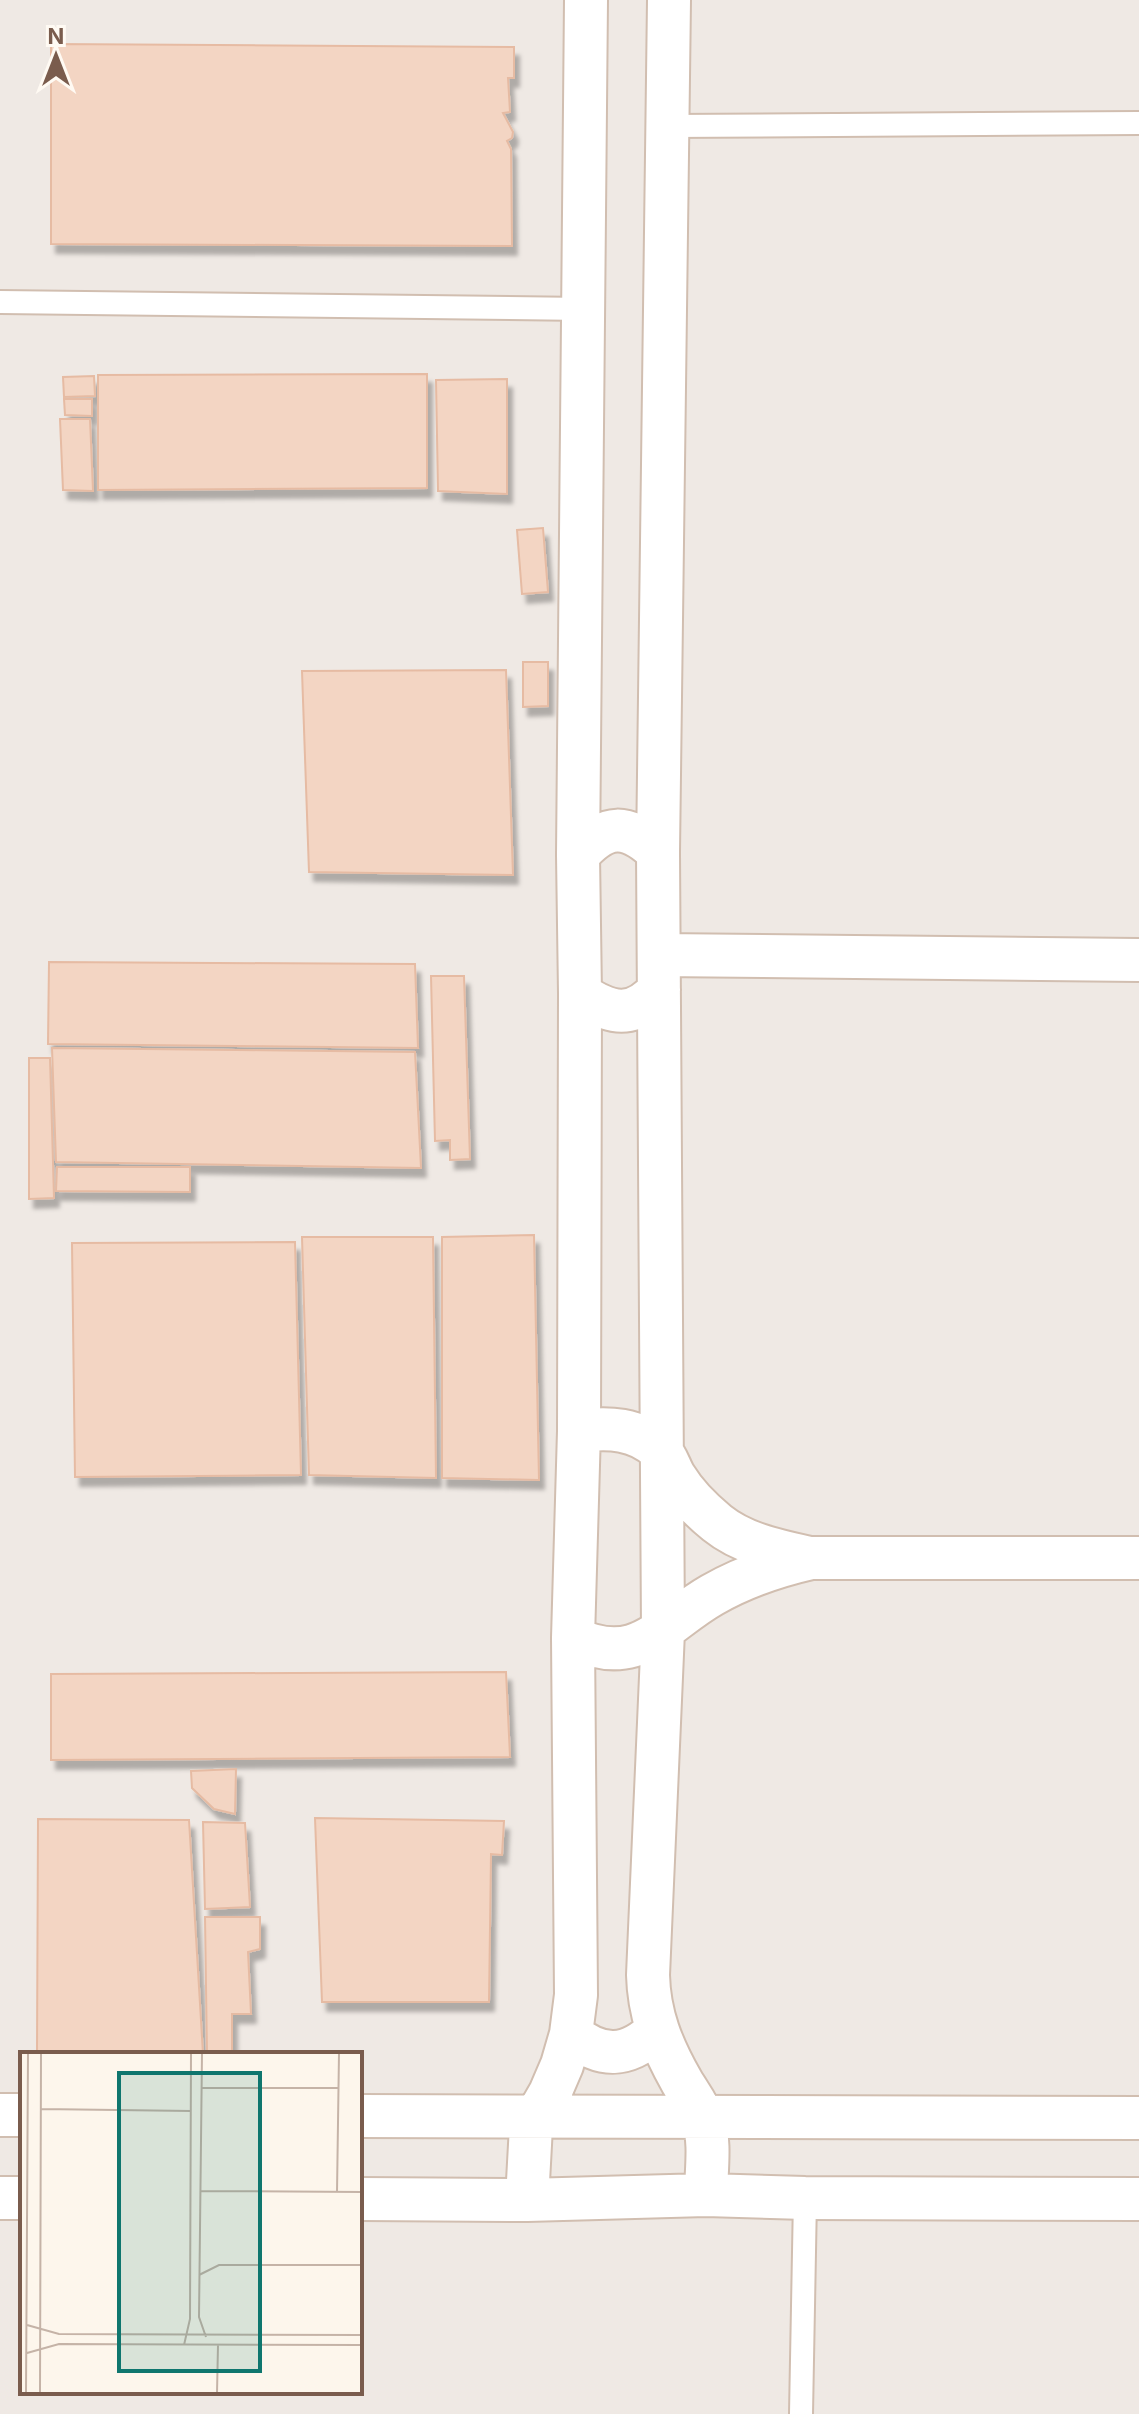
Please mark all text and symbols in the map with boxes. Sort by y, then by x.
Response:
north arrow [16,16,96,96]
text: N [48,23,64,49]
inset map [20,2052,362,2394]

